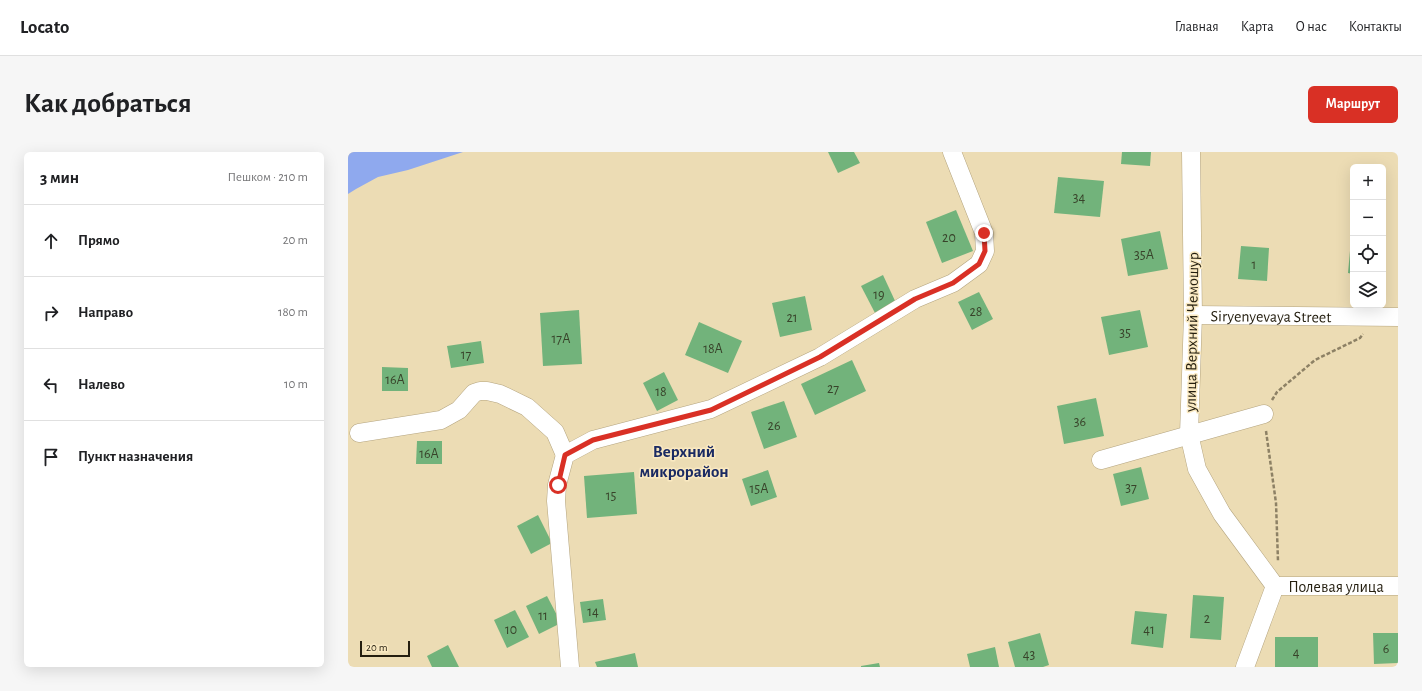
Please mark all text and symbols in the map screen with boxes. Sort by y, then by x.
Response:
text: Locato [20,18,69,37]
text: Главная [1175,20,1219,34]
text: Карта [1241,20,1274,34]
text: О нас [1296,20,1327,34]
text: Контакты [1349,20,1402,34]
button: Маршрут [1308,86,1398,123]
text: Как добраться [24,90,192,118]
map controls [1350,164,1386,308]
button: + [1350,164,1386,200]
text: 3 мин [40,169,79,186]
text: Пешком · 210 m [228,171,308,184]
house number: 34 [1073,191,1086,205]
button: − [1350,200,1386,236]
route end [975,224,993,242]
icon: ahead [40,230,62,252]
house number: 20 [942,231,956,245]
text: Прямо [78,233,120,248]
text: 20 m [283,234,308,247]
button: locate [1350,236,1386,272]
house number: 35А [1134,248,1154,262]
street label: улица Верхний Чемошур [1183,252,1202,413]
house number: 1 [1252,258,1256,272]
button: layers [1350,272,1386,308]
house number: 19 [873,288,885,302]
icon: right [40,302,62,324]
text: Направо [78,305,133,320]
house number: 28 [969,305,983,319]
text: 180 m [278,306,308,319]
street label: Siryenyevaya Street [1211,308,1331,326]
house number: 21 [786,311,798,325]
house number: 35 [1119,326,1131,340]
house number: 17А [552,332,570,346]
house number: 18А [703,342,723,356]
house number: 17 [461,348,471,362]
house number: 16А [385,373,405,387]
icon: left [40,374,62,396]
text: Налево [78,377,125,392]
text: 10 m [284,378,308,391]
house number: 27 [827,382,839,396]
house number: 18 [655,385,667,399]
house number: 36 [1074,415,1086,429]
house number: 26 [768,419,780,433]
district label: Верхний микрорайон [639,443,729,480]
icon: arrive [40,446,62,468]
house number: 16А [419,447,439,461]
text: Пункт назначения [78,449,193,464]
route start [549,476,567,494]
house number: 37 [1125,481,1137,495]
house number: 15А [750,482,768,496]
house number: 15 [606,489,616,503]
street label: Полевая улица [1288,579,1384,596]
house number: 14 [587,605,599,619]
house number: 11 [538,609,548,623]
house number: 2 [1204,612,1210,626]
house number: 10 [505,623,517,637]
house number: 41 [1143,623,1155,637]
scale bar [360,639,410,658]
text: 20 m [366,642,387,653]
house number: 6 [1383,642,1389,656]
house number: 4 [1293,646,1300,660]
house number: 43 [1023,648,1035,662]

